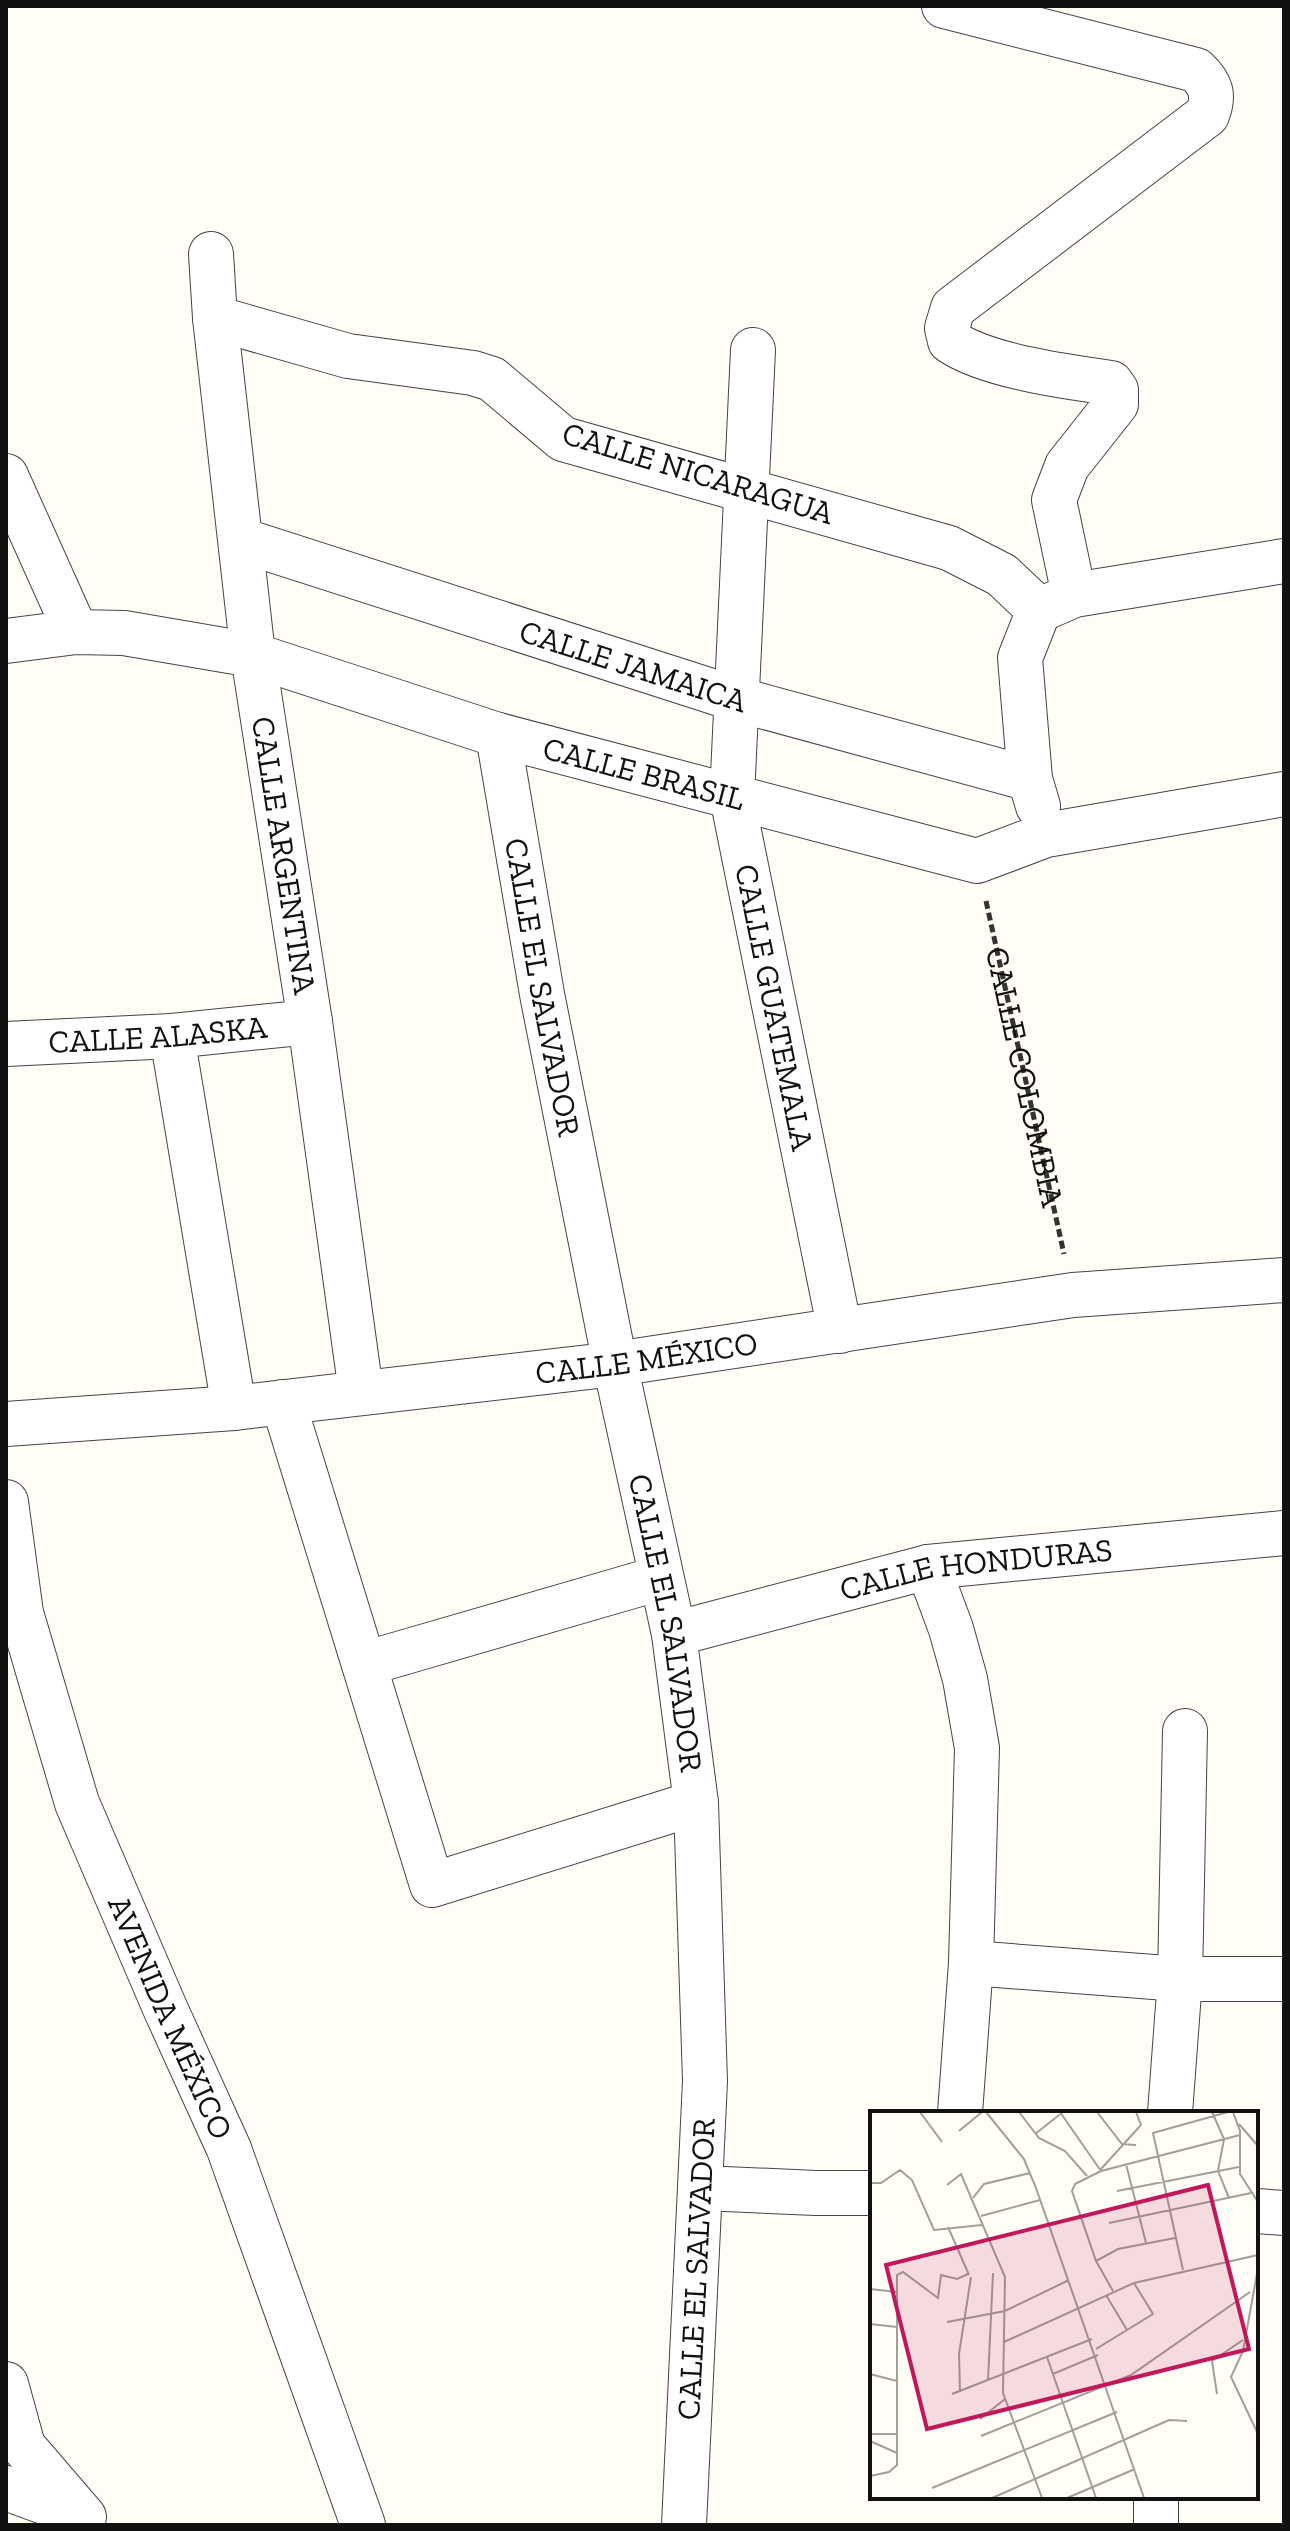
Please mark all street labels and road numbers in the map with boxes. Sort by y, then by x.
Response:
street label: CALLE NICARAGUA [558,414,838,532]
street label: CALLE JAMAICA [515,612,752,720]
street label: CALLE ARGENTINA [244,714,324,997]
street label: CALLE BRASIL [539,729,749,818]
street label: CALLE EL SALVADOR [497,835,589,1140]
street label: CALLE GUATEMALA [727,861,822,1154]
street label: CALLE COLOMBIA [978,943,1072,1211]
street label: CALLE ALASKA [48,1007,269,1061]
street label: CALLE MÉXICO [533,1324,760,1392]
street label: CALLE EL SALVADOR [621,1470,711,1774]
street label: CALLE HONDURAS [836,1530,1114,1608]
street label: AVENIDA MÉXICO [100,1890,241,2145]
street label: CALLE EL SALVADOR [669,2117,723,2421]

